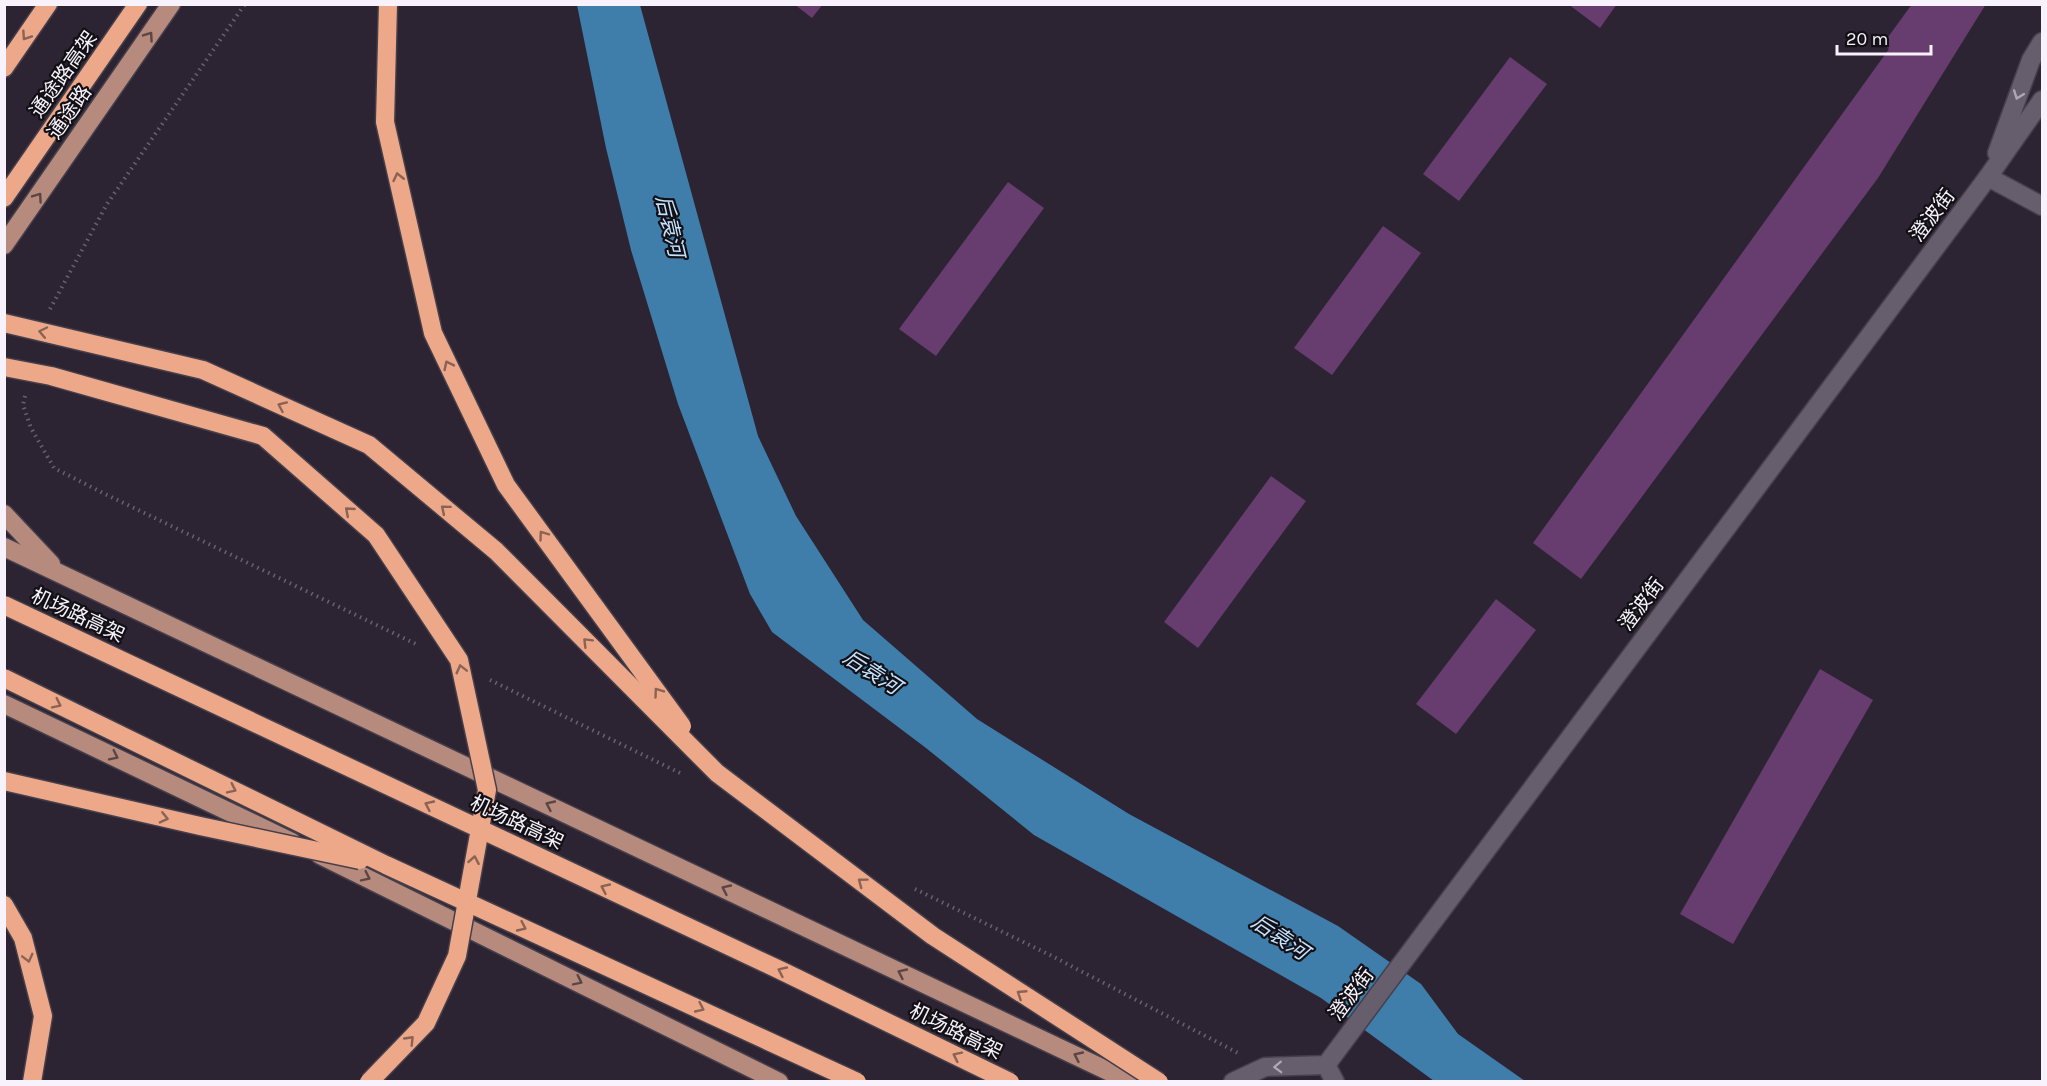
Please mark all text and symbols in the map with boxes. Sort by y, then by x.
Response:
scale bar [1837,18,1932,56]
street label: 通途路高架 [24,26,102,122]
text: 20 m [1846,28,1888,50]
one-way arrow [23,30,34,41]
one-way arrow [142,32,153,43]
street label: 通途路 [42,81,96,143]
one-way arrow [2013,89,2026,100]
one-way arrow [392,172,405,182]
street label: 澄波街 [1905,184,1960,246]
one-way arrow [31,193,42,204]
water label: 后袁河 [651,193,690,263]
one-way arrow [38,326,48,339]
one-way arrow [444,360,456,371]
one-way arrow [277,401,288,413]
one-way arrow [441,505,452,516]
one-way arrow [345,507,356,518]
one-way arrow [539,530,550,541]
street label: 澄波街 [1614,573,1669,635]
street label: 机场路高架 [28,584,128,647]
one-way arrow [583,639,594,650]
water label: 后袁河 [839,645,908,701]
one-way arrow [455,664,468,674]
one-way arrow [654,688,665,699]
one-way arrow [51,696,62,708]
one-way arrow [108,749,119,761]
one-way arrow [226,782,237,794]
street label: 机场路高架 [467,791,567,854]
one-way arrow [425,800,436,812]
one-way arrow [545,801,556,813]
one-way arrow [159,810,169,823]
one-way arrow [468,855,480,864]
one-way arrow [359,870,370,882]
one-way arrow [857,879,868,890]
one-way arrow [601,883,612,895]
one-way arrow [722,884,733,896]
water label: 后袁河 [1247,909,1316,967]
one-way arrow [516,920,527,932]
one-way arrow [21,953,34,963]
street label: 澄波街 [1324,963,1379,1025]
one-way arrow [777,967,788,978]
one-way arrow [898,968,909,980]
one-way arrow [572,974,583,986]
one-way arrow [1017,990,1028,1001]
street label: 机场路高架 [906,999,1006,1064]
one-way arrow [693,1001,704,1013]
one-way arrow [403,1036,414,1046]
one-way arrow [953,1052,964,1063]
one-way arrow [1074,1052,1085,1064]
one-way arrow [1273,1060,1282,1073]

